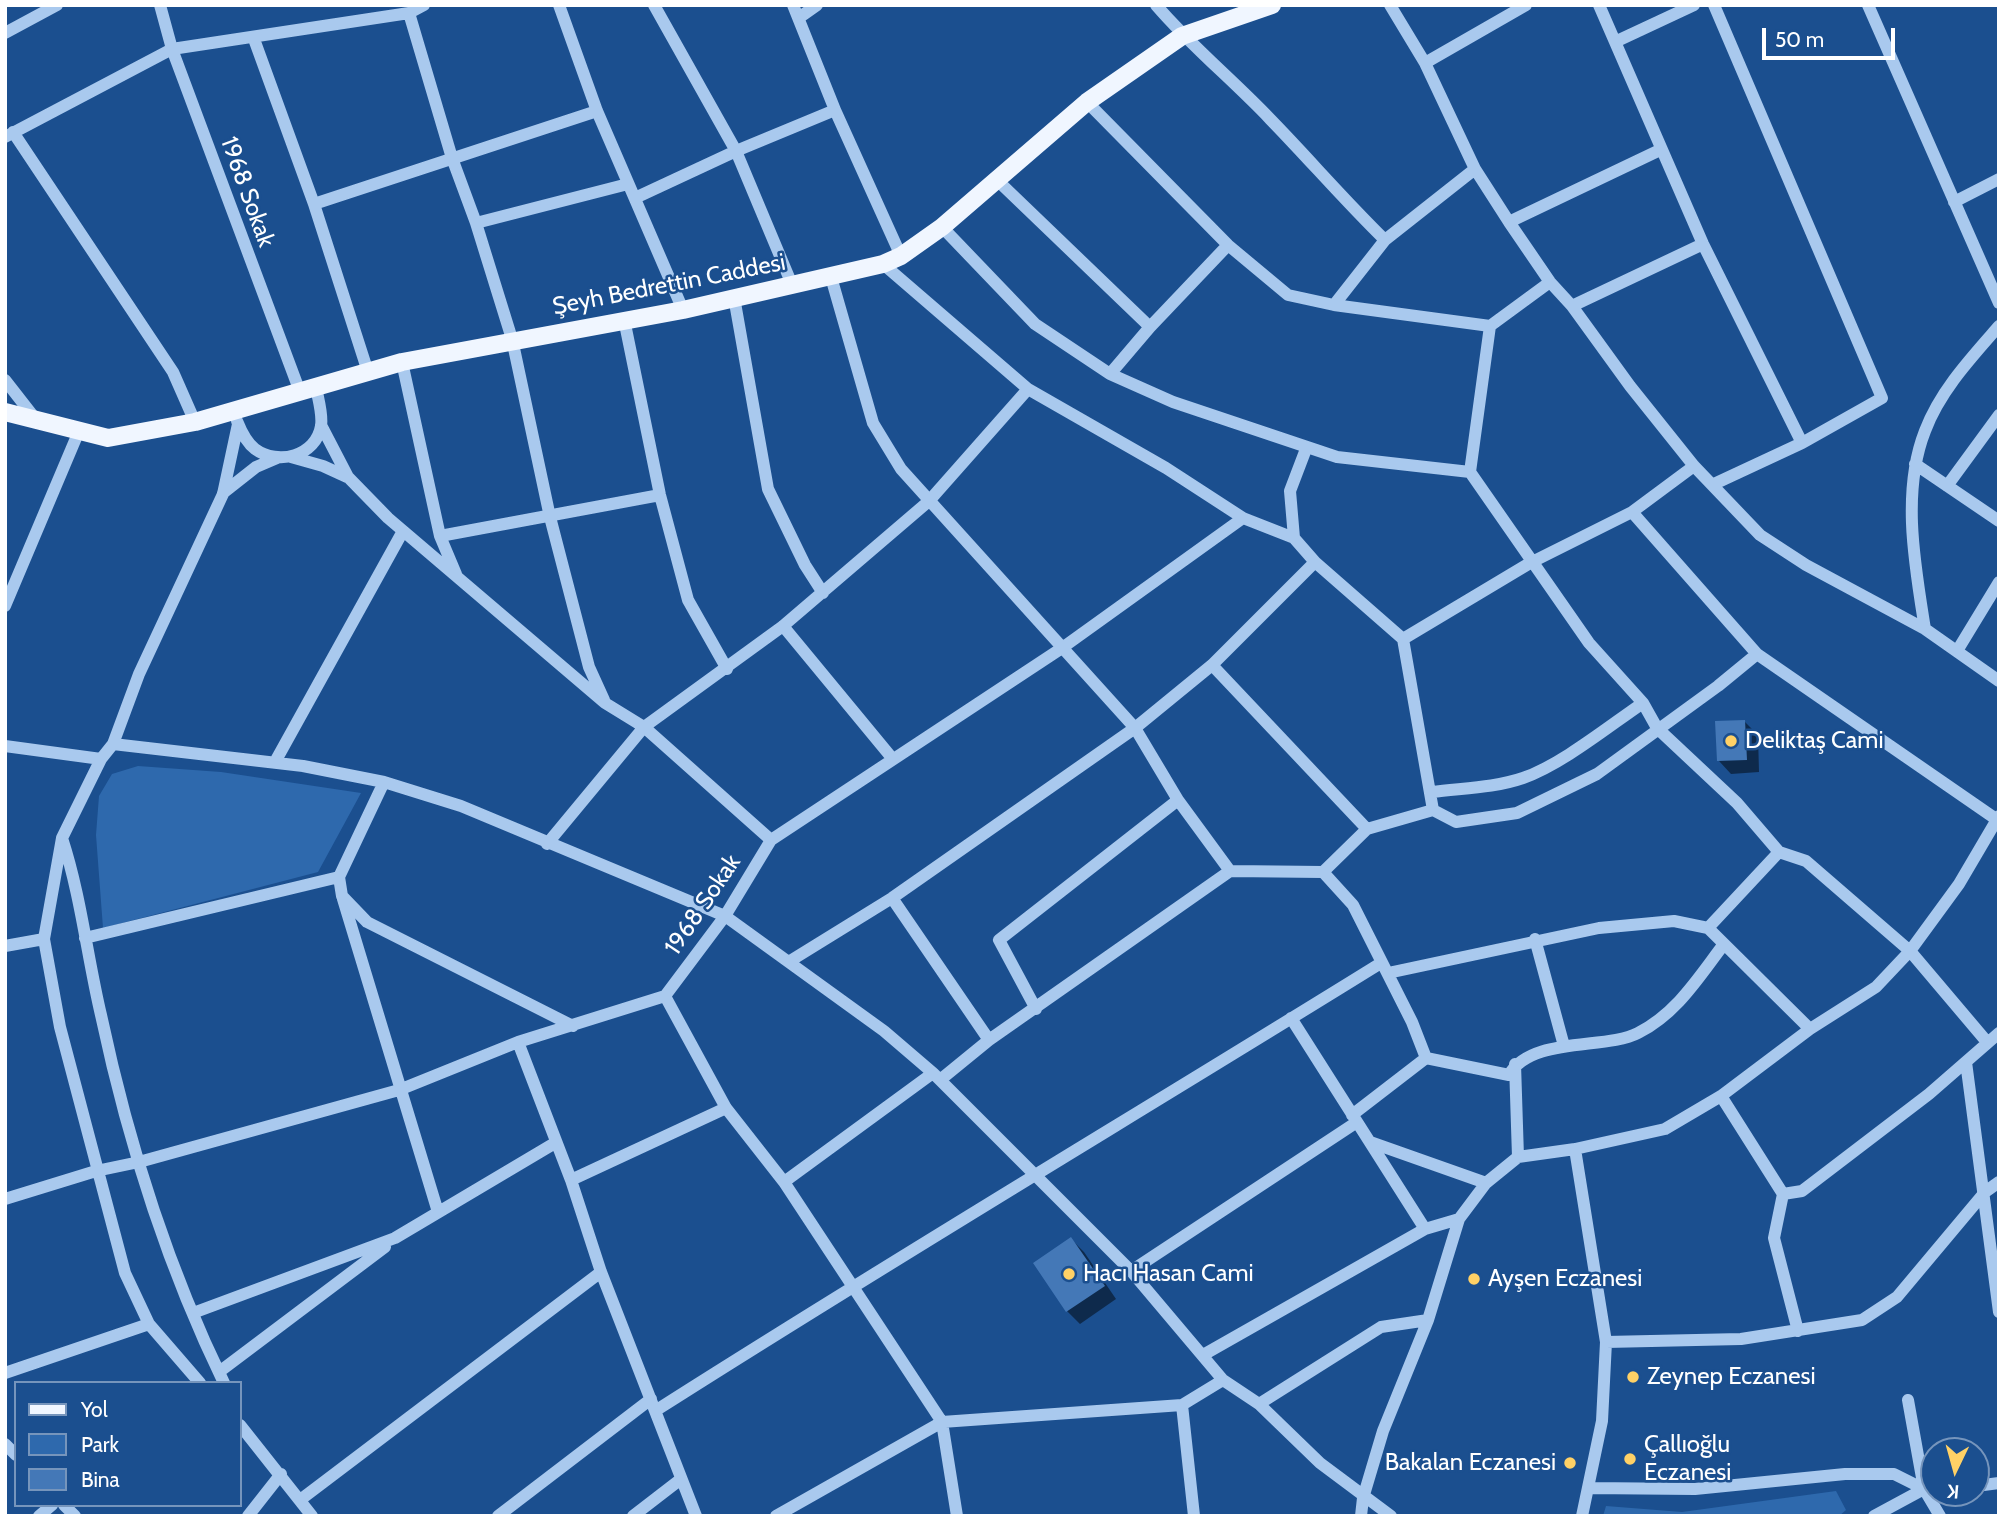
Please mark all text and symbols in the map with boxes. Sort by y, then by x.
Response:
scale bar [1766,14,1899,58]
text: 50 m [1775,27,1824,52]
street label: 1968 Sokak [214,133,280,251]
street label: Şeyh Bedrettin Caddesi [550,248,788,322]
place label: Deliktaş Cami [1745,727,1883,755]
marker: Deliktaş Cami [1723,733,1739,749]
street label: 1968 Sokak [659,849,747,961]
place label: Hacı Hasan Cami [1083,1260,1254,1288]
place label: Ayşen Eczanesi [1488,1265,1642,1293]
marker: Hacı Hasan Cami [1061,1266,1077,1282]
marker: Ayşen Eczanesi [1466,1271,1482,1287]
place label: Zeynep Eczanesi [1647,1363,1816,1391]
marker: Zeynep Eczanesi [1625,1369,1641,1385]
legend [14,1381,242,1507]
text: Yol [81,1397,108,1422]
place label: Çallıoğlu Eczanesi [1644,1431,1731,1487]
text: Park [81,1432,119,1457]
north arrow [1920,1437,1990,1507]
place label: Bakalan Eczanesi [1385,1449,1556,1477]
marker: Çallıoğlu Eczanesi [1622,1451,1638,1467]
marker: Bakalan Eczanesi [1562,1455,1578,1471]
text: Bina [81,1467,120,1492]
text: K [1946,1479,1960,1503]

